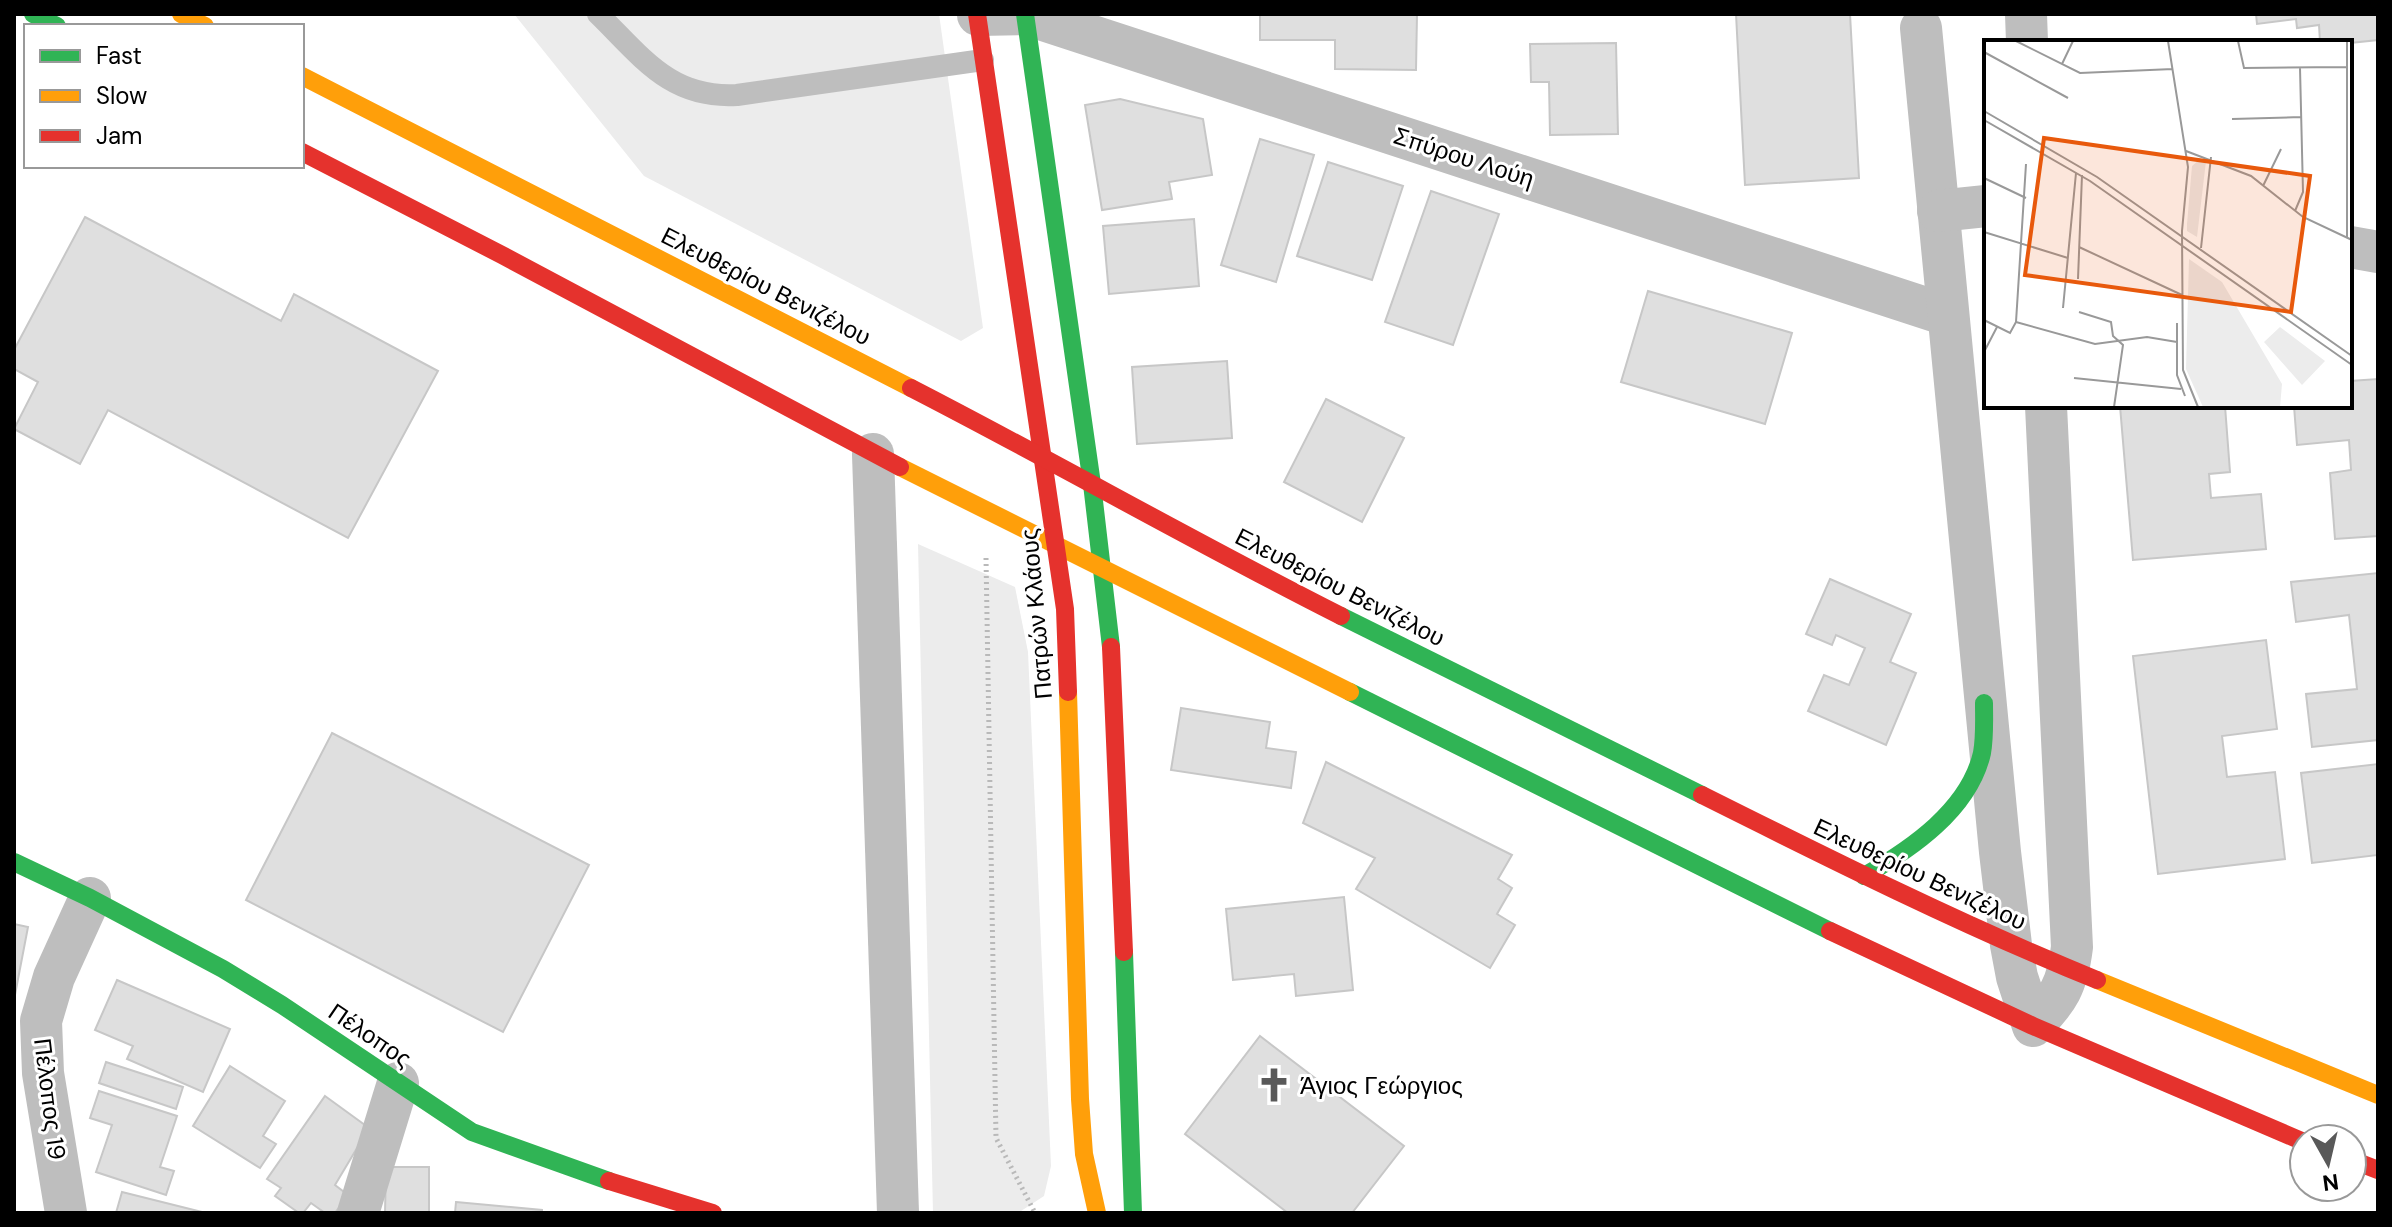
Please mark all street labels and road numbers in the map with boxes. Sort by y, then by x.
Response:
street label: Σπύρου Λούη [1390,120,1538,194]
street label: Ελευθερίου Βενιζέλου [656,220,876,352]
street label: Ελευθερίου Βενιζέλου [1230,521,1450,653]
street label: Πατρών Κλάους [1013,527,1059,701]
street label: Ελευθερίου Βενιζέλου [1809,811,2031,937]
street label: Πέλοπος [323,996,417,1074]
street label: Πέλοπος 19 [27,1036,73,1162]

